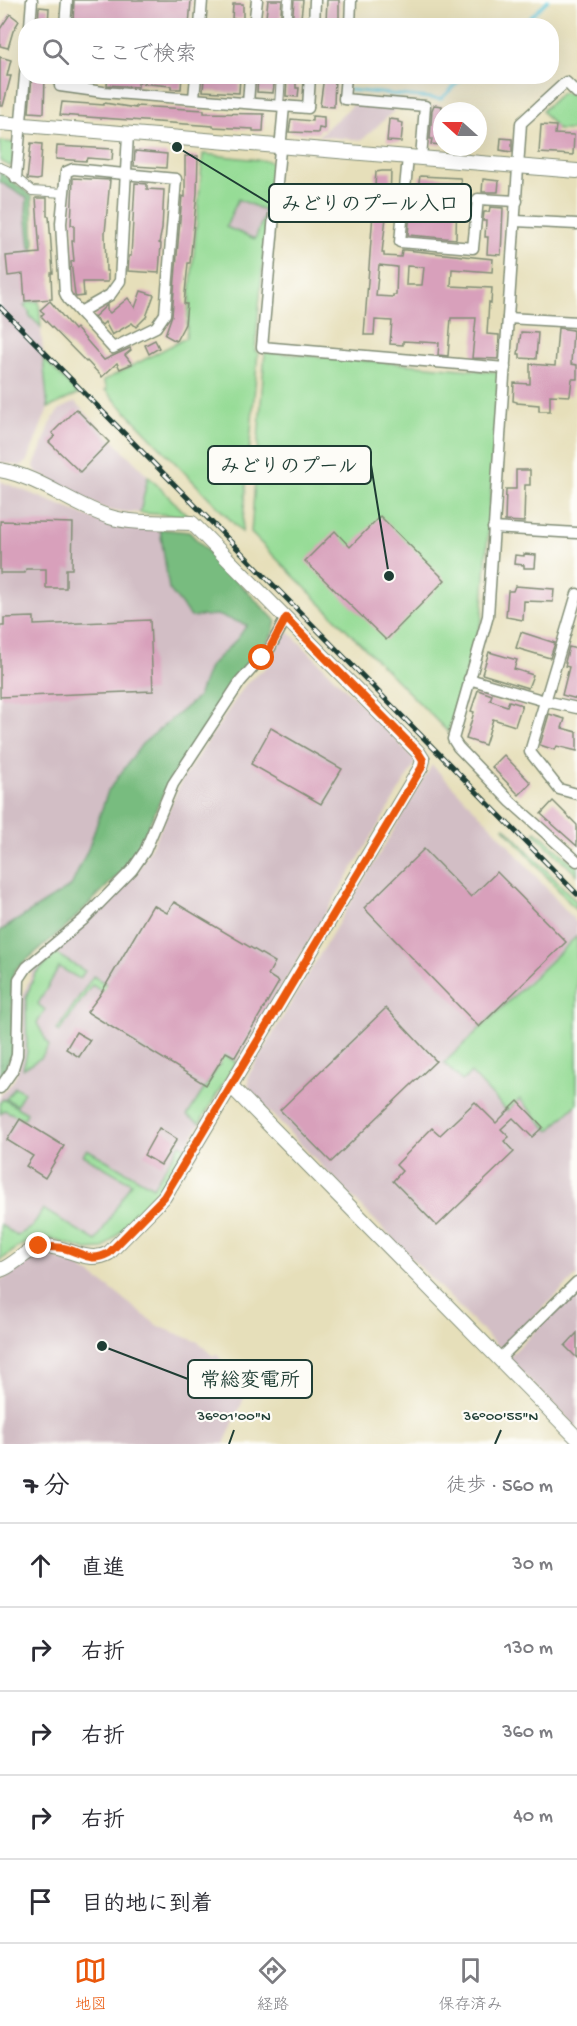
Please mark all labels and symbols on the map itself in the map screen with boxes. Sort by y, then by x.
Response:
north arrow [433,102,487,156]
callout: みどりのプール入口 [269,184,471,222]
text: みどりのプール入口 [281,193,459,218]
callout: みどりのプール [208,446,371,484]
text: みどりのプール [220,455,358,480]
route start [248,644,274,670]
route end [25,1232,51,1258]
callout: 常総変電所 [188,1360,312,1398]
text: 常総変電所 [200,1369,300,1394]
text: 36°01'00"N [196,1408,271,1426]
text: 36°00'55"N [463,1408,539,1426]

